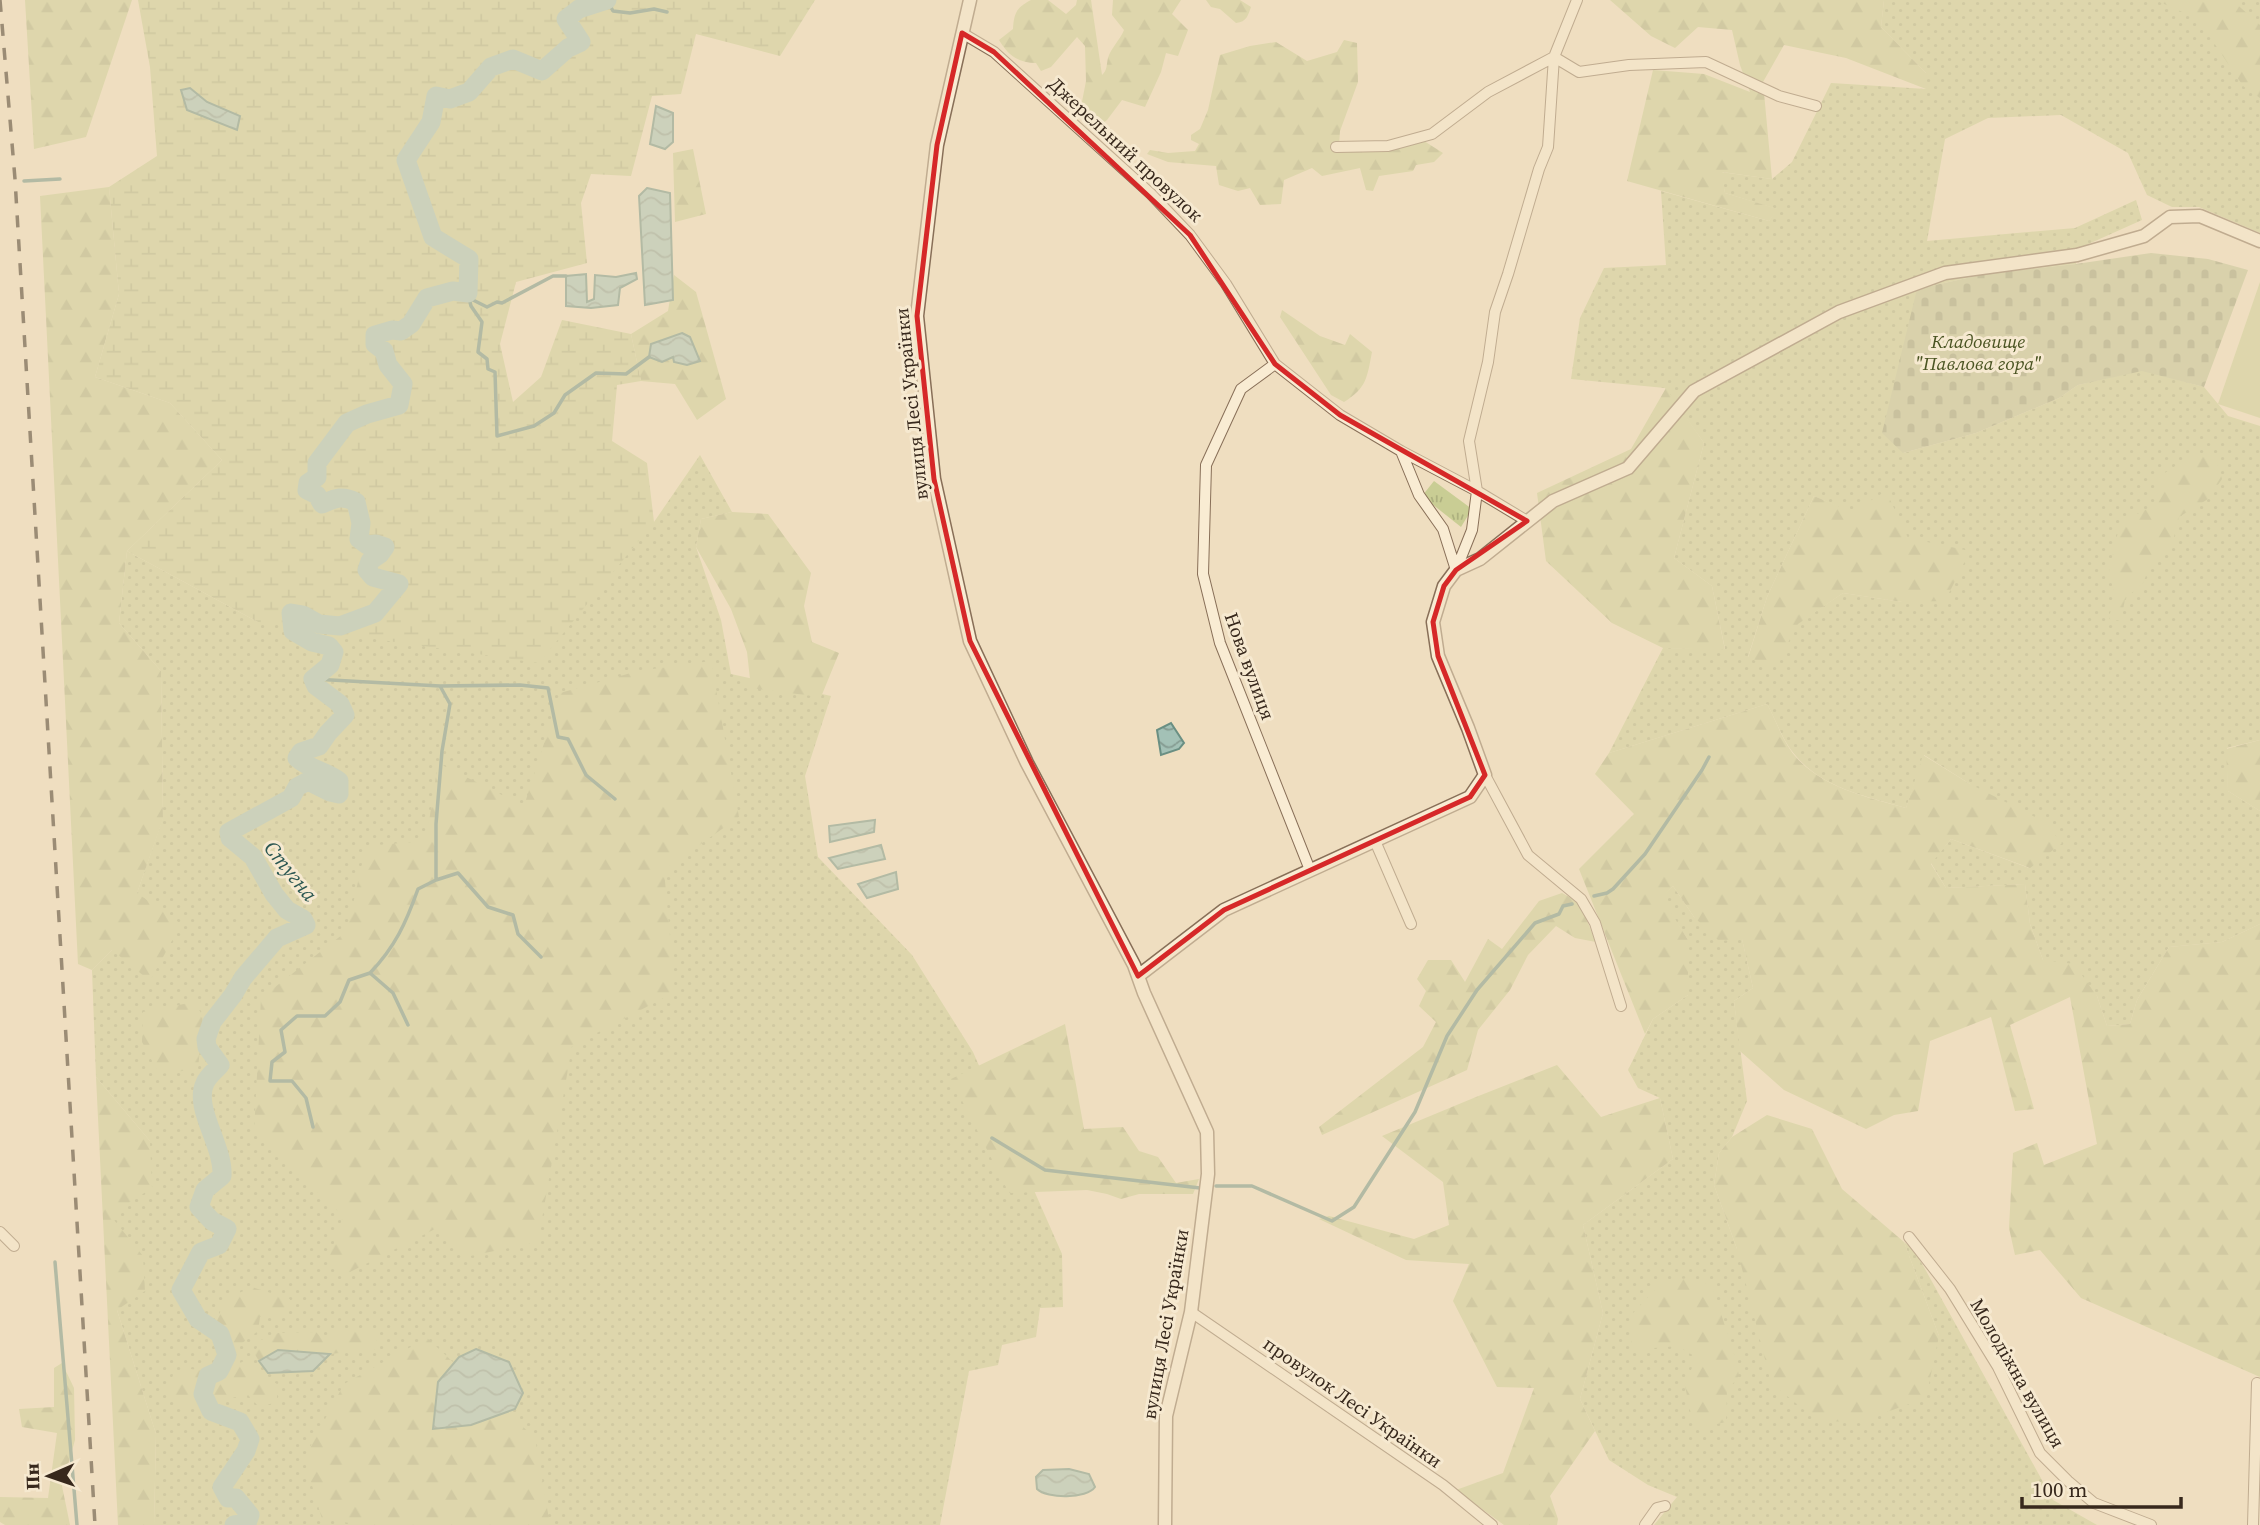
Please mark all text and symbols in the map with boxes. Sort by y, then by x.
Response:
street label: Джерельний провулок [1043,71,1209,228]
street label: вулиця Лесі Українки [888,307,934,501]
park label: Кладовище "Павлова гора" [1915,328,2041,376]
street label: Нова вулиця [1219,609,1281,723]
water label: Стугна [258,834,324,908]
street label: вулиця Лесі Українки [1135,1227,1195,1421]
street label: Молодіжна вулиця [1965,1294,2071,1452]
street label: провулок Лесі Українки [1258,1330,1448,1474]
north arrow [14,1441,84,1511]
text: Пн [19,1463,45,1490]
scale bar [2022,1466,2181,1510]
text: 100 m [2032,1475,2087,1504]

